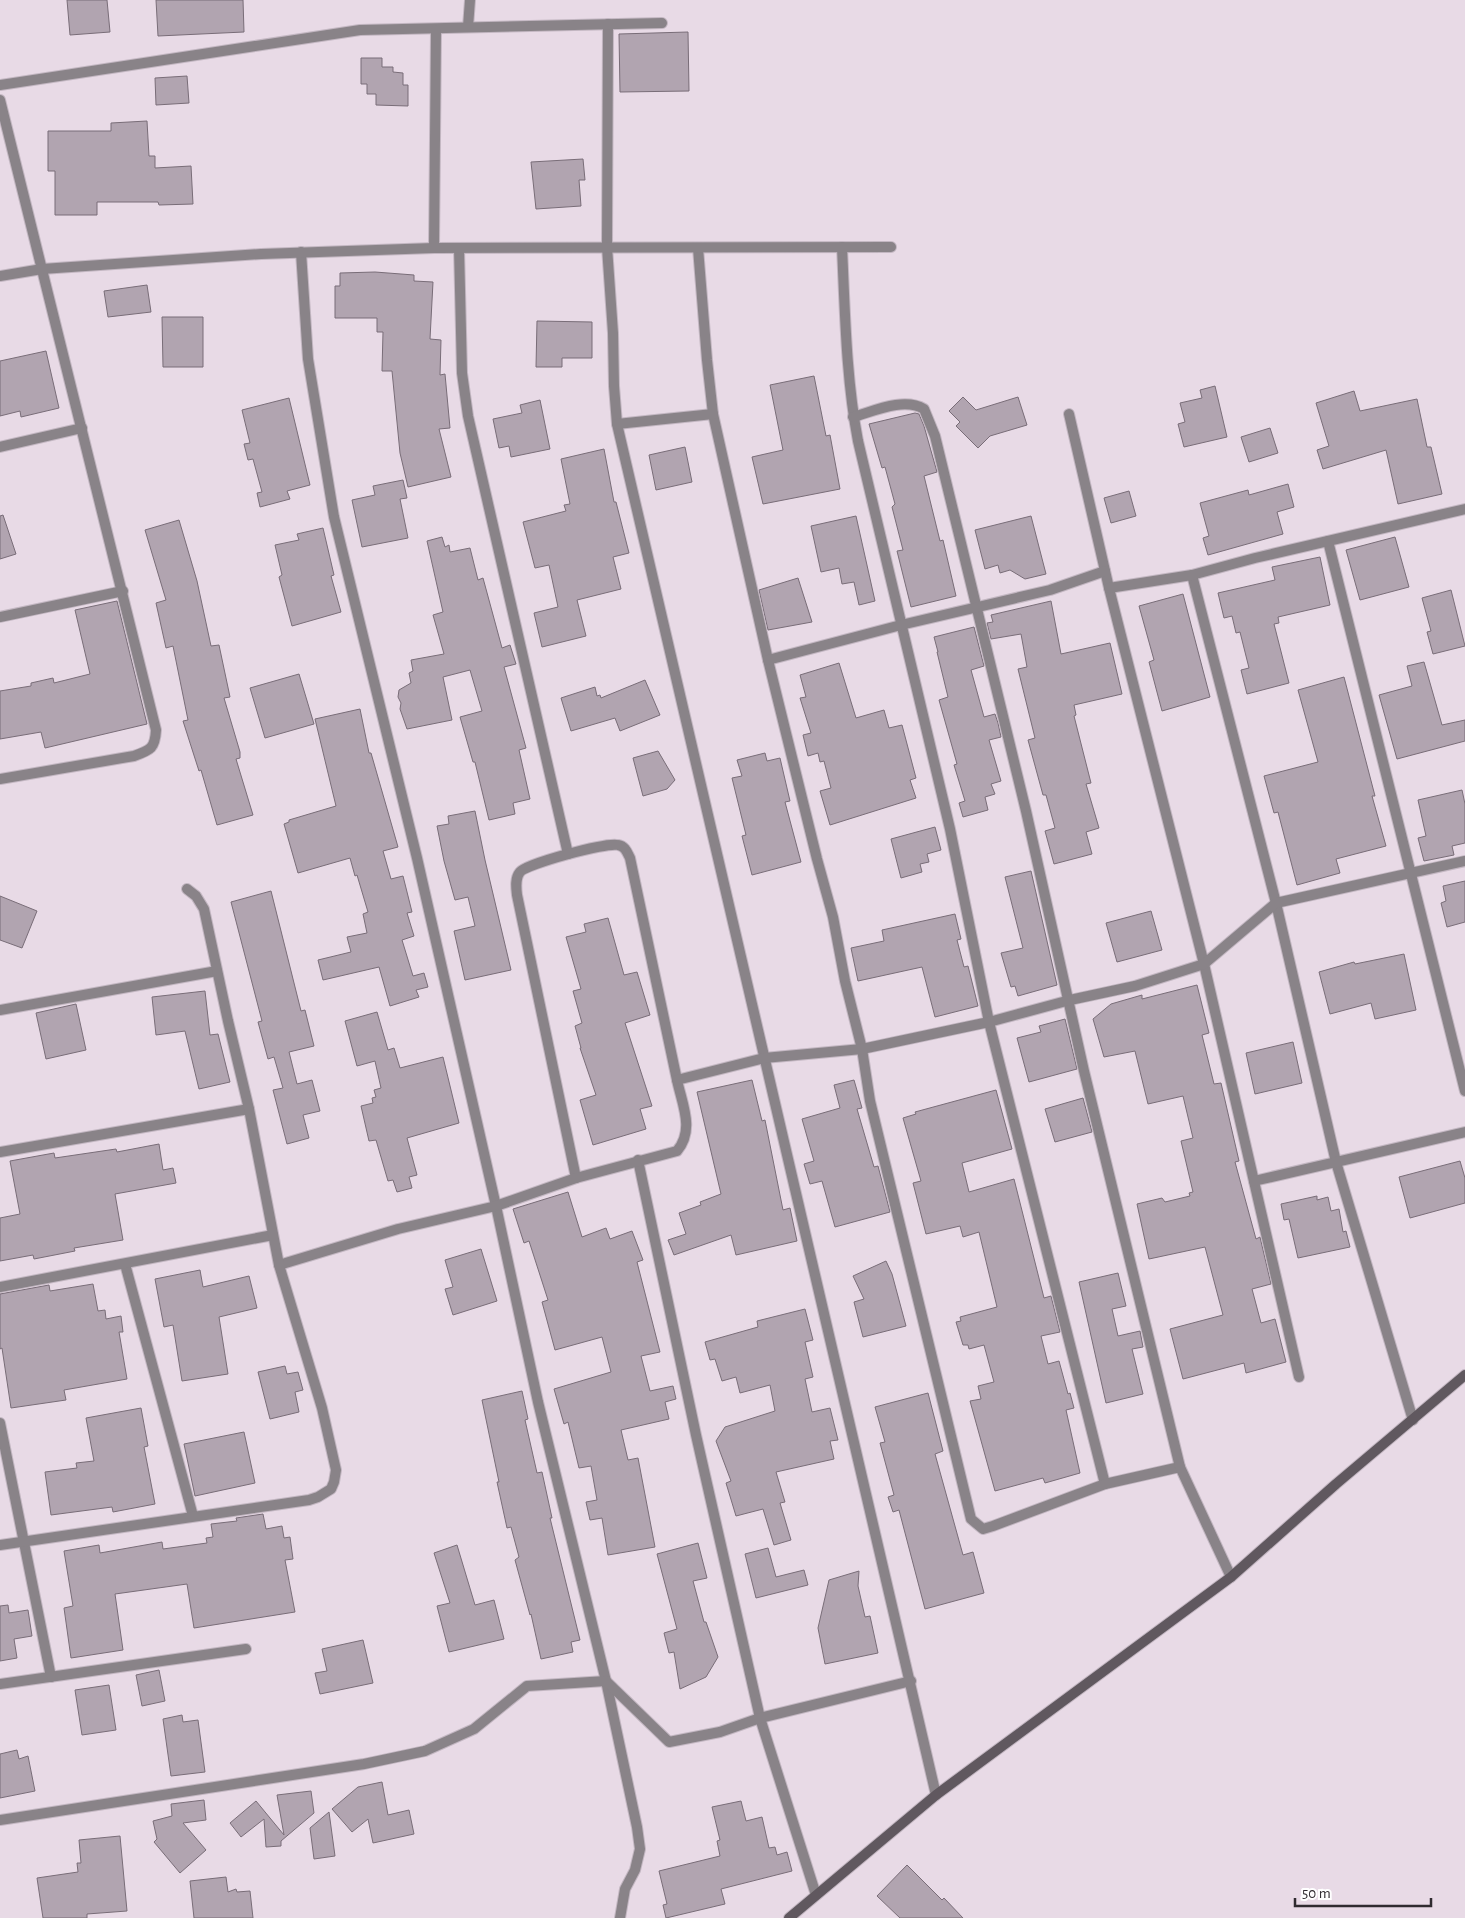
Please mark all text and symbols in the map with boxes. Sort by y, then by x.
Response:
scale bar [1295,1876,1431,1908]
text: 50 m [1302,1886,1331,1901]

